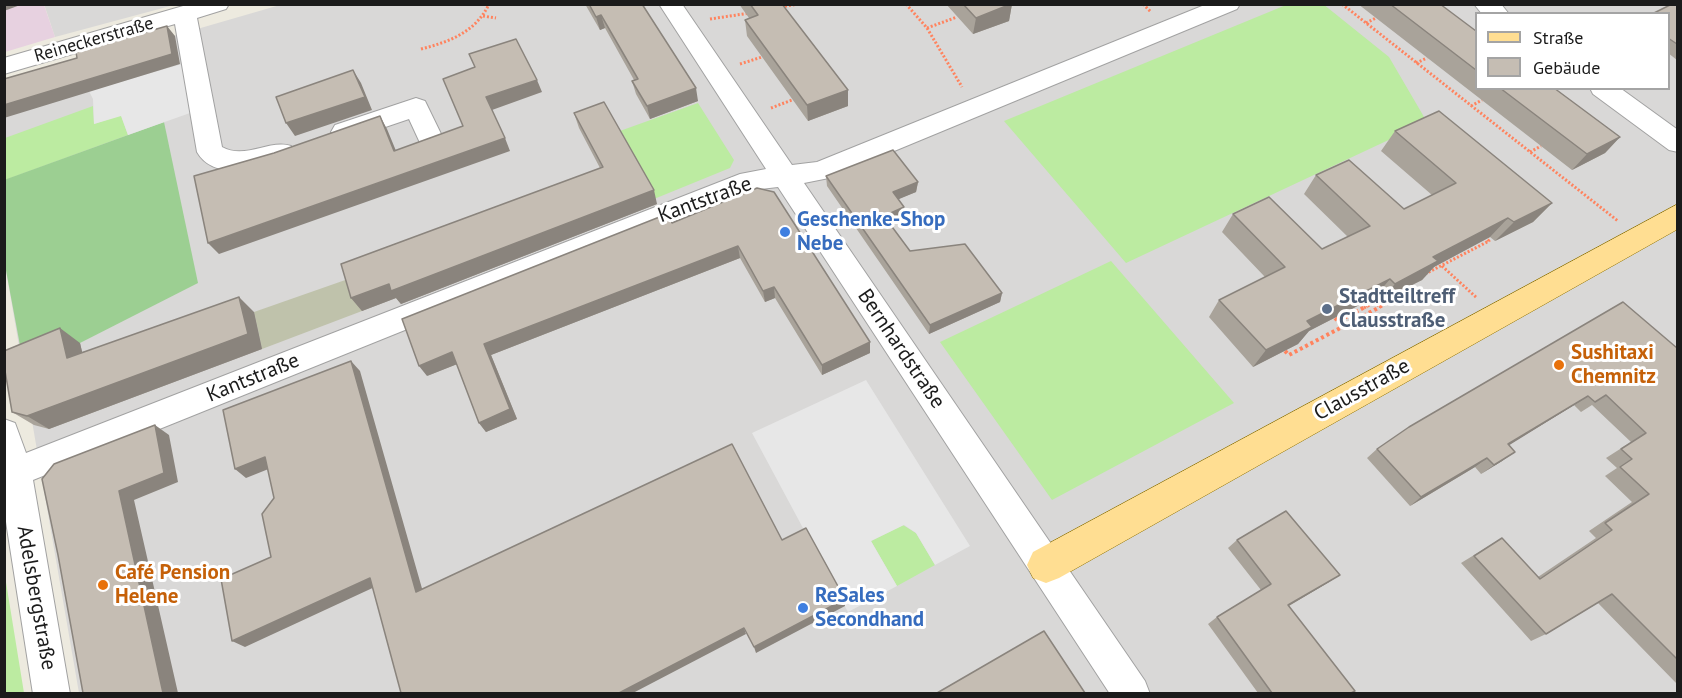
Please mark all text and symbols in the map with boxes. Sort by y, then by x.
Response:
legend [1475,12,1670,90]
street label: Reineckerstraße [32,13,156,67]
text: Straße [1533,26,1584,49]
text: Gebäude [1533,56,1600,79]
street label: Kantstraße [655,171,755,229]
place label: Geschenke-Shop Nebe [797,207,945,257]
marker: Geschenke-Shop Nebe [778,225,792,239]
place label: Stadtteiltreff Clausstraße [1339,284,1455,334]
street label: Bernhardstraße [852,285,950,413]
marker: Stadtteiltreff Clausstraße [1320,302,1334,316]
place label: Sushitaxi Chemnitz [1571,340,1656,390]
street label: Kantstraße [203,348,303,408]
street label: Clausstraße [1310,353,1414,427]
marker: Sushitaxi Chemnitz [1552,358,1566,372]
street label: Adelsbergstraße [11,524,61,672]
place label: Café Pension Helene [115,560,230,610]
marker: Café Pension Helene [96,578,110,592]
place label: ReSales Secondhand [815,583,924,633]
marker: ReSales Secondhand [796,601,810,615]

